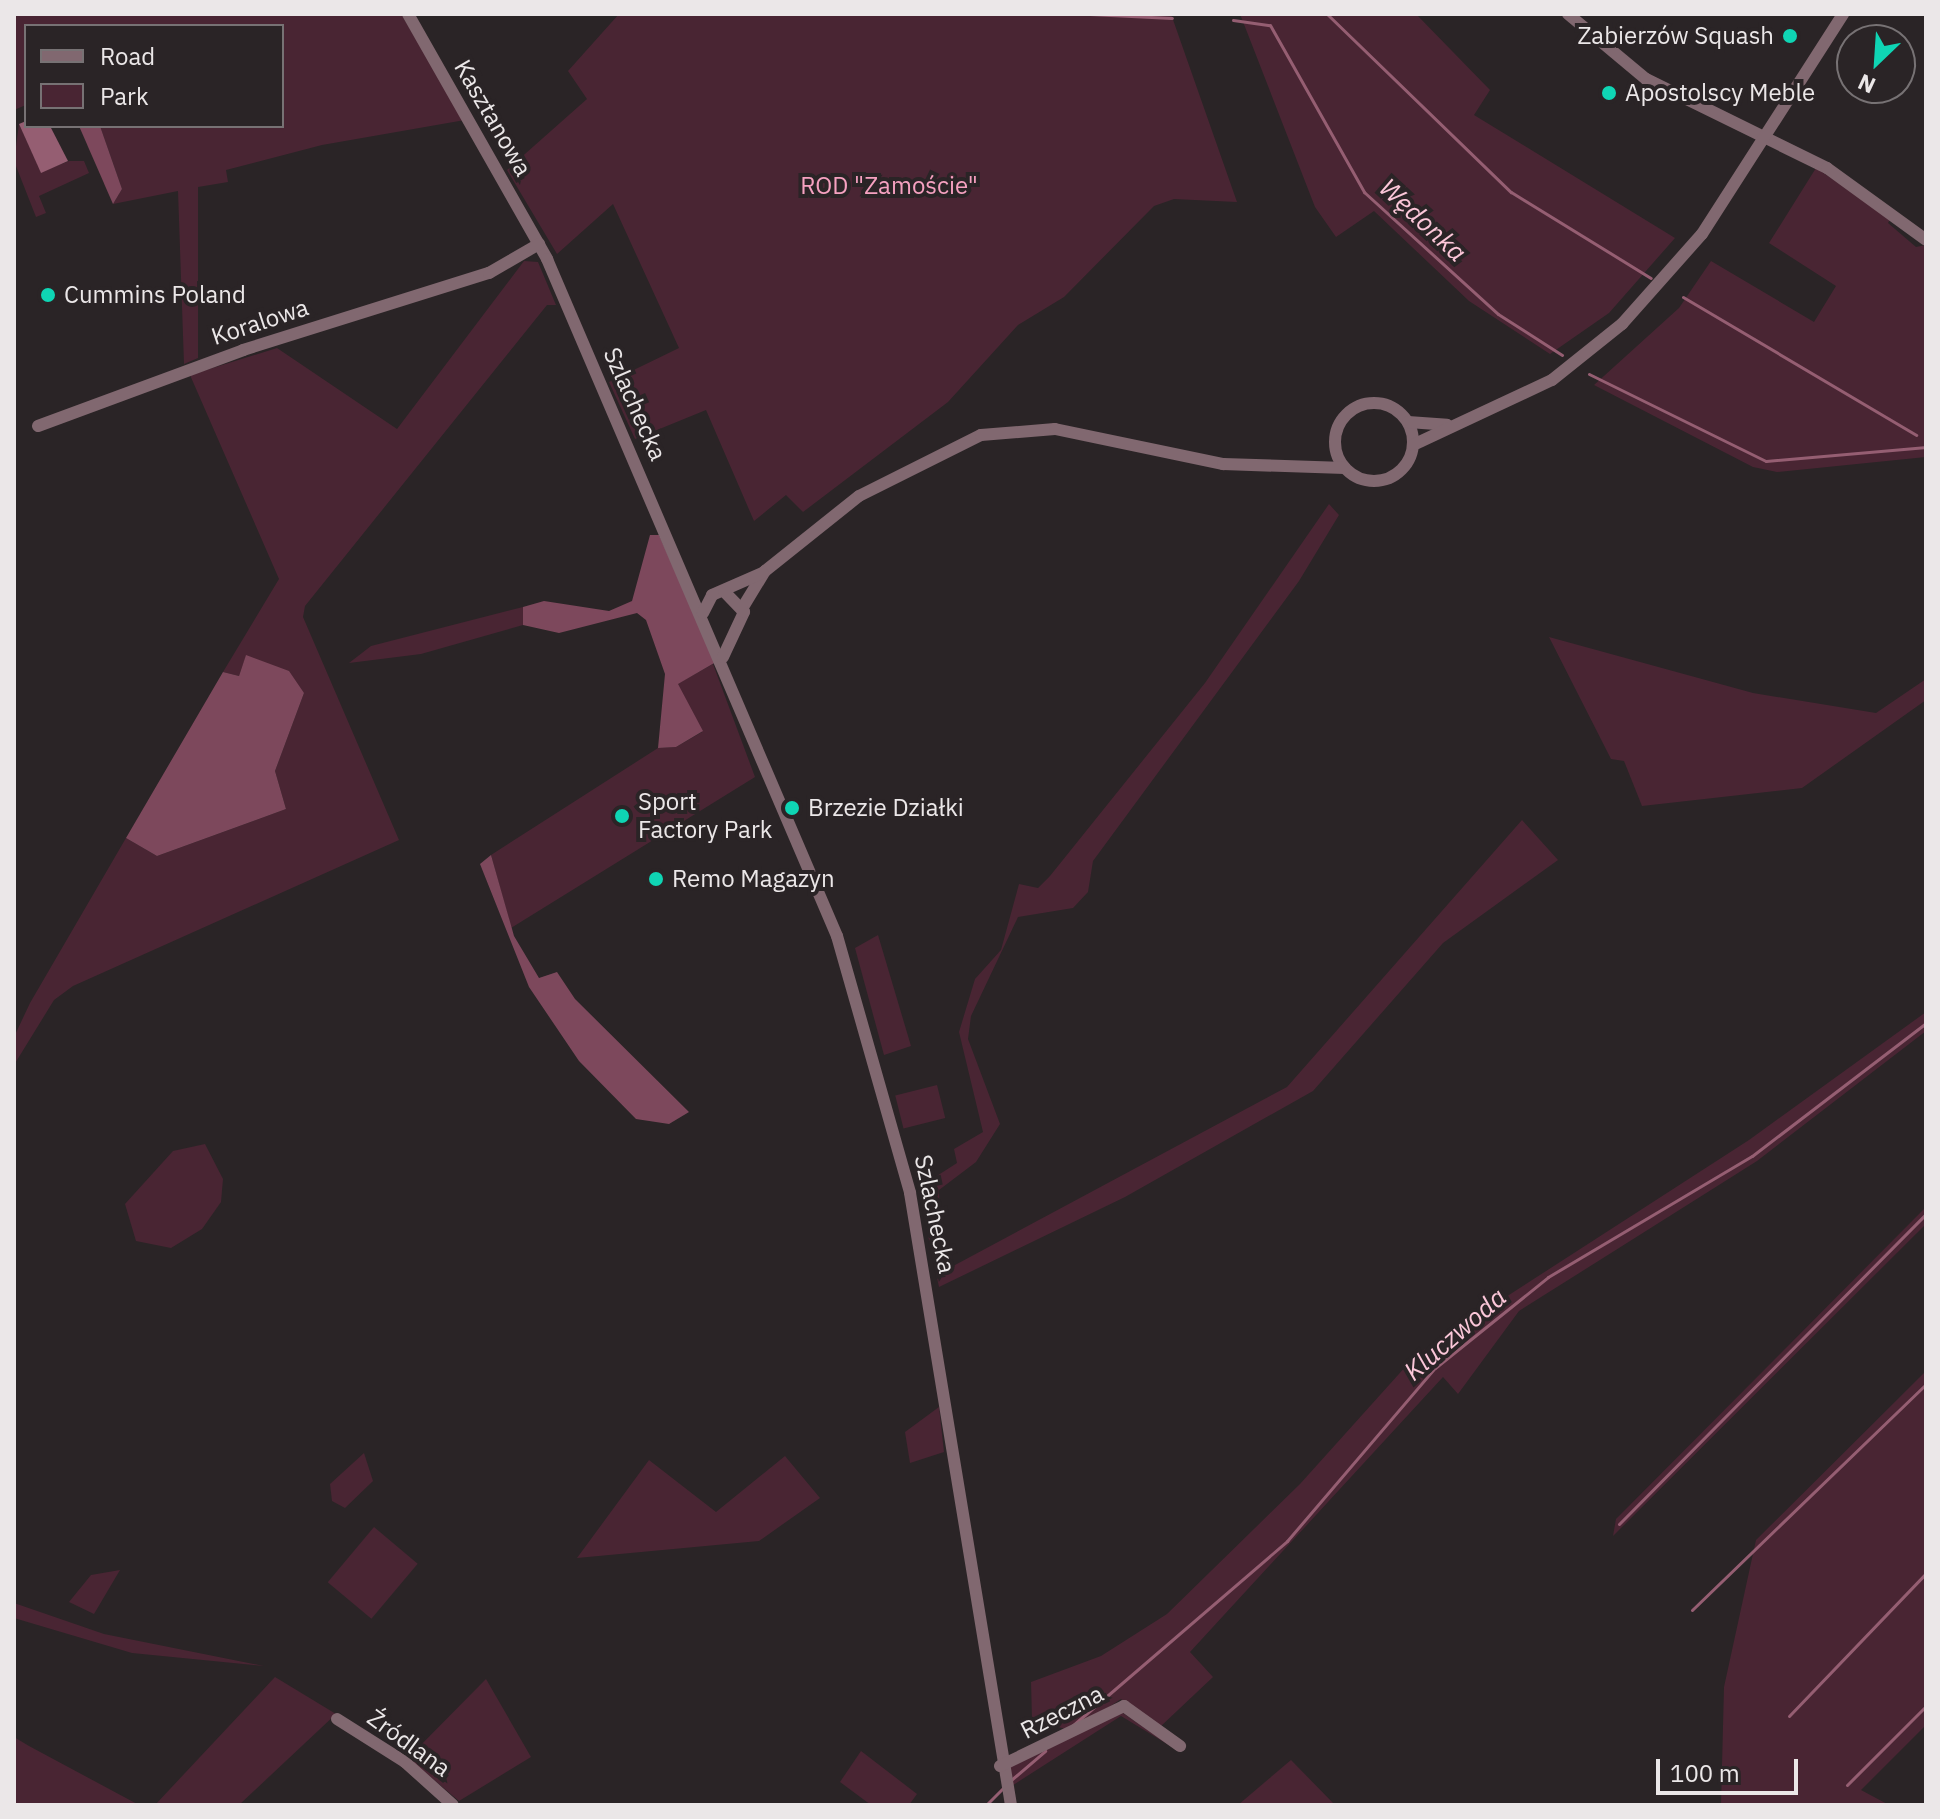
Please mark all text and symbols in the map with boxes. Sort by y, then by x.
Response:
place label: Zabierzów Squash [1577,22,1774,50]
legend [24,24,284,128]
north arrow [1836,24,1916,104]
marker: Zabierzów Squash [1781,27,1799,45]
text: Road [100,40,155,72]
street label: Kasztanowa [448,55,538,181]
text: N [1853,68,1880,101]
place label: Apostolscy Meble [1625,79,1815,107]
text: Park [100,80,149,112]
marker: Apostolscy Meble [1600,84,1618,102]
park label: ROD "Zamoście" [800,172,978,200]
water label: Wędonka [1373,172,1473,268]
place label: Cummins Poland [64,281,246,309]
marker: Cummins Poland [39,286,57,304]
street label: Koralowa [208,293,312,351]
street label: Szlachecka [597,343,673,465]
place label: Sport Factory Park [638,788,772,844]
place label: Brzezie Działki [808,794,964,822]
marker: Brzezie Działki [783,799,801,817]
marker: Sport Factory Park [613,807,631,825]
place label: Remo Magazyn [672,865,835,893]
marker: Remo Magazyn [647,870,665,888]
street label: Szlachecka [908,1152,962,1276]
water label: Kluczwoda [1398,1281,1512,1387]
street label: Rzeczna [1016,1679,1108,1745]
street label: Źródlana [362,1703,456,1783]
scale bar [1660,1743,1802,1793]
text: 100 m [1670,1757,1740,1789]

